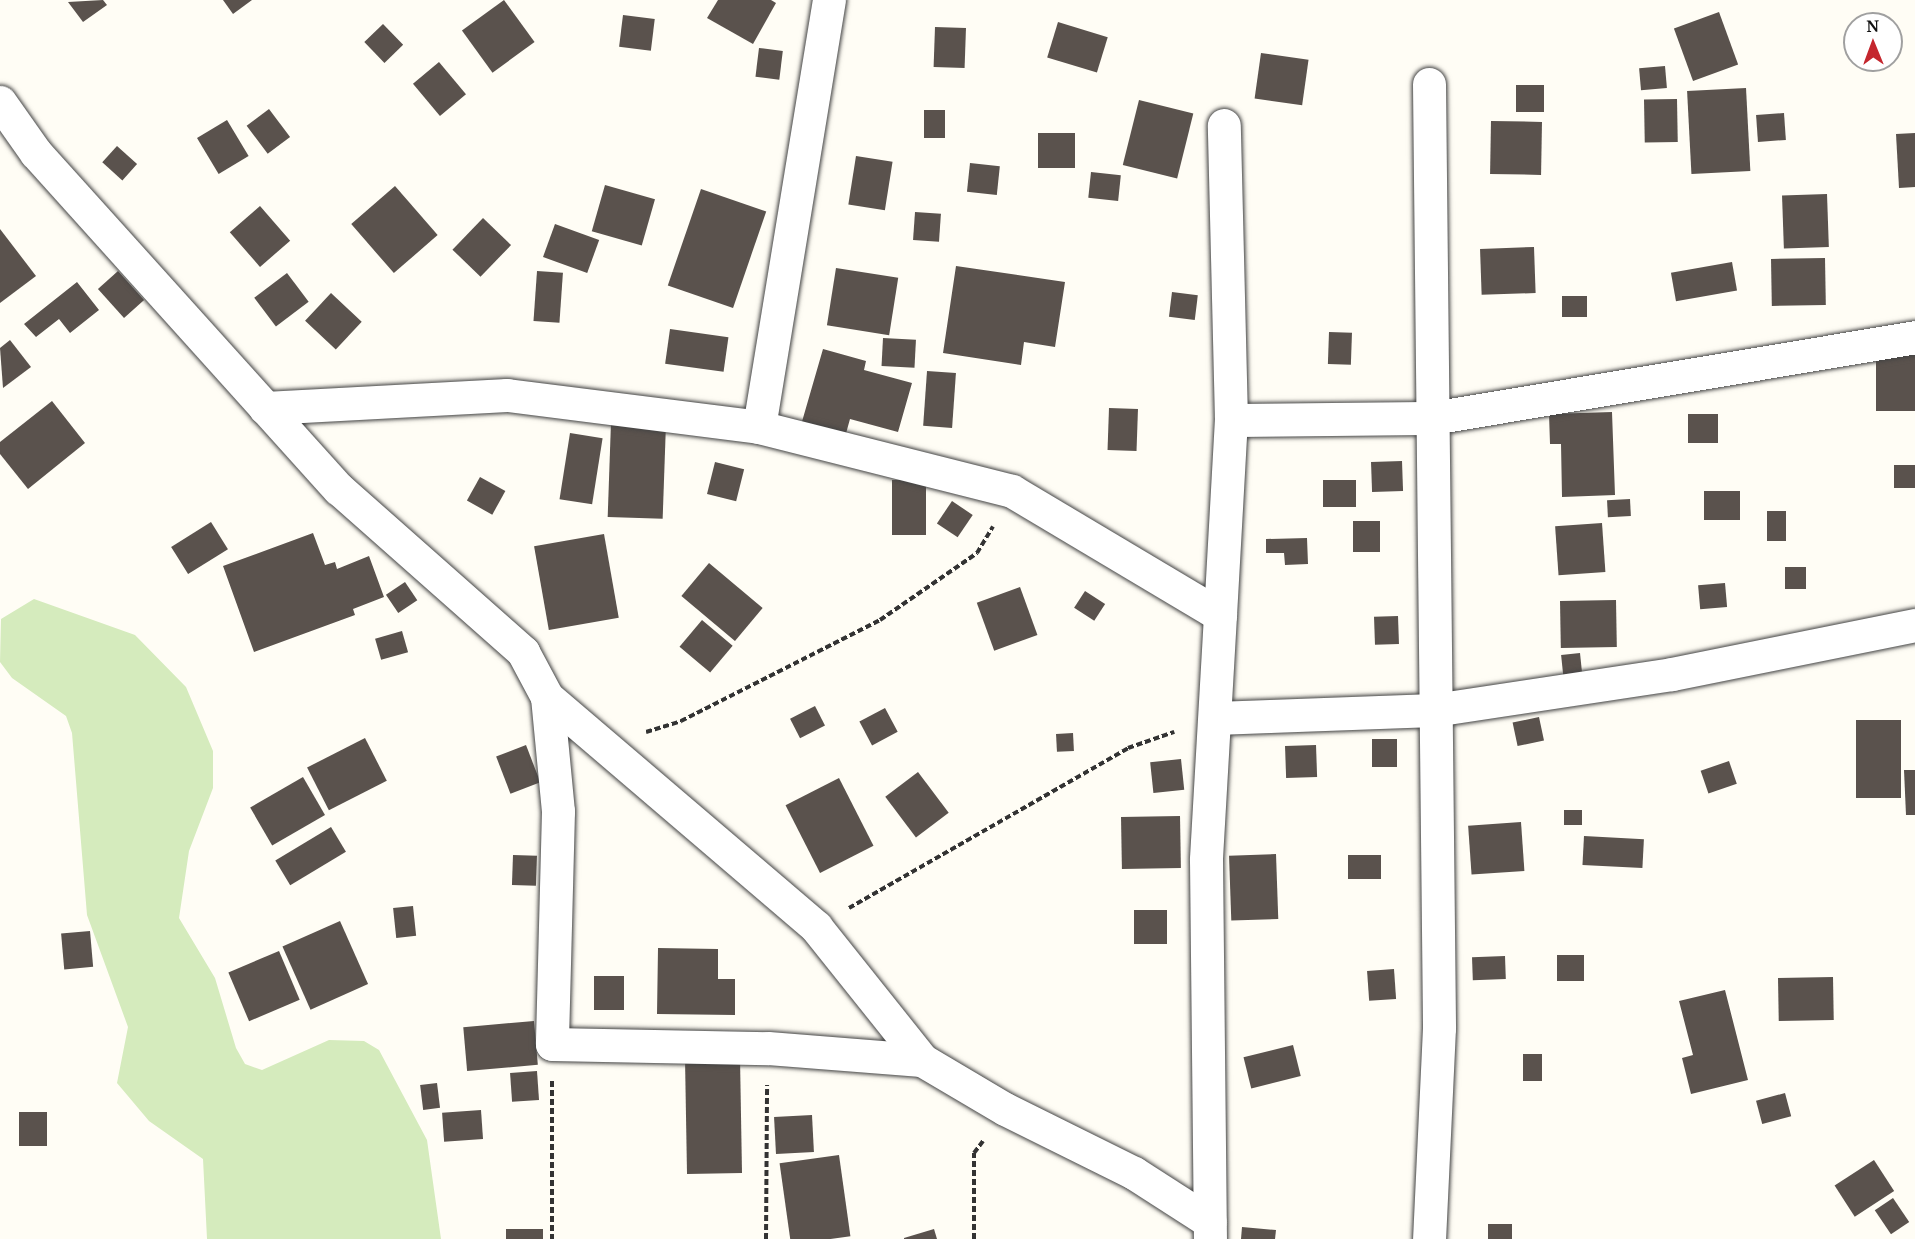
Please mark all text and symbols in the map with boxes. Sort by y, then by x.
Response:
north arrow [1843,12,1903,72]
text: N [1866,15,1879,37]

